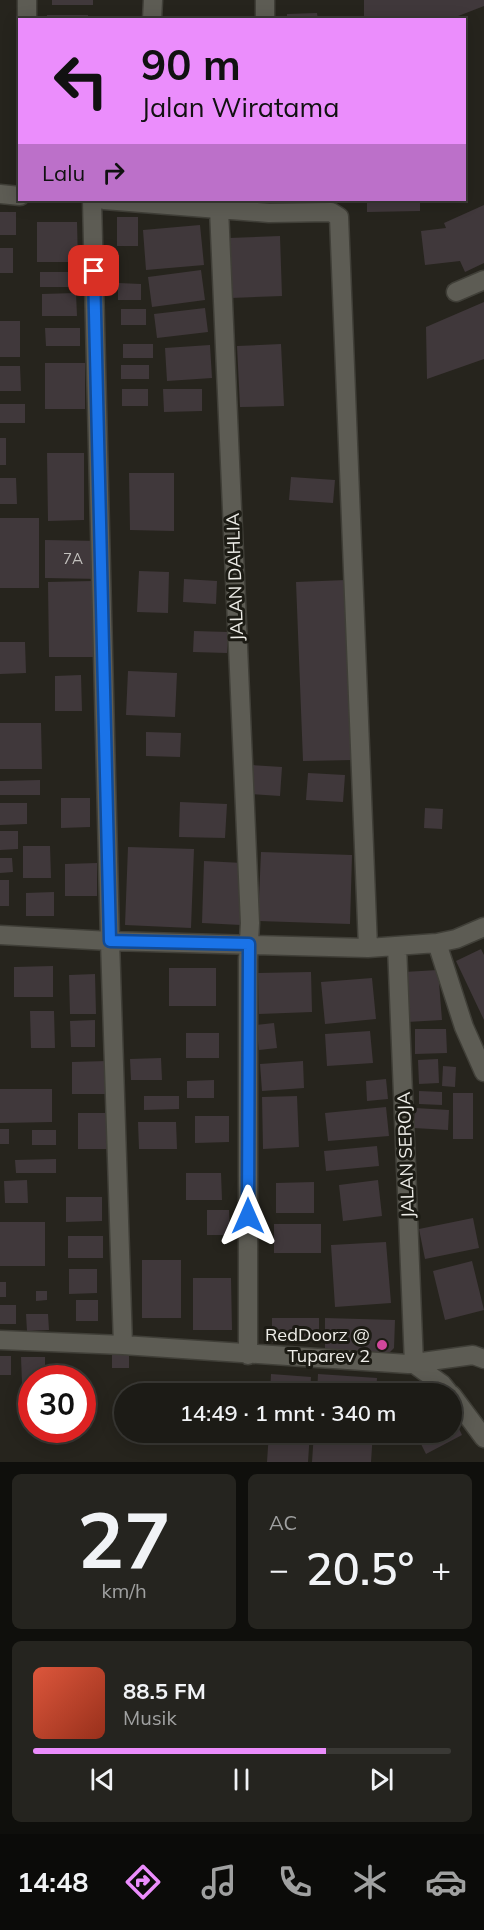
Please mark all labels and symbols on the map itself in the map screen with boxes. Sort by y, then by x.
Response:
pin [68,245,119,296]
street label: JALAN DAHLIA [221,513,248,641]
house number: 7A [63,549,83,568]
street label: JALAN SEROJA [392,1091,419,1219]
position arrow [216,1184,280,1248]
place label: RedDoorz @ Tuparev 2 [265,1323,370,1367]
marker: RedDoorz @ Tuparev 2 [375,1338,389,1352]
speed limit sign: 30 [18,1365,96,1443]

